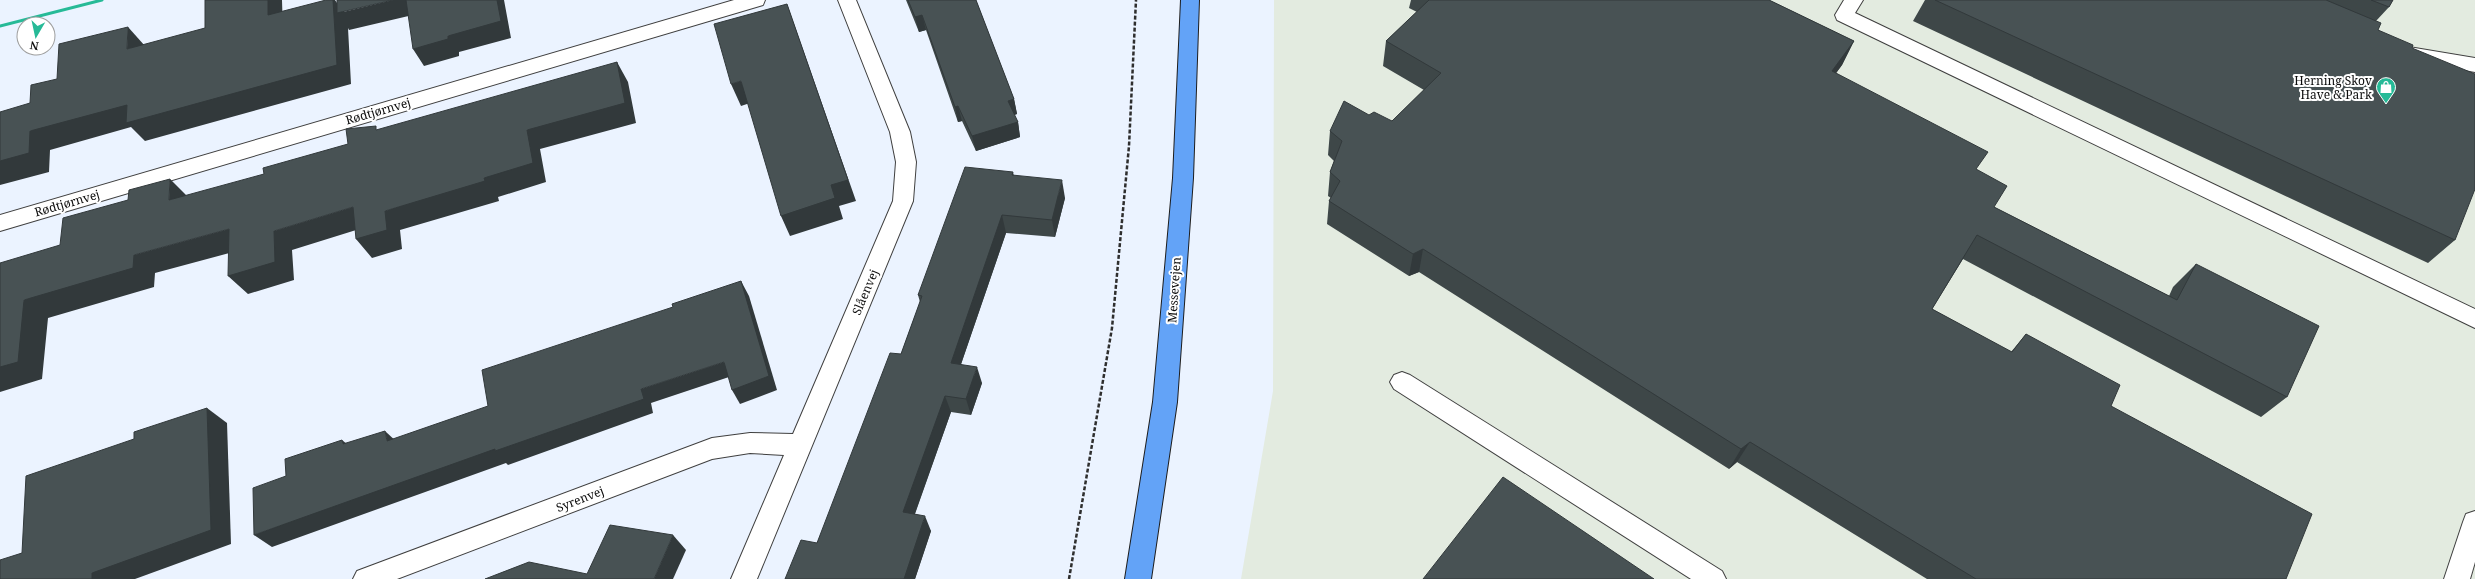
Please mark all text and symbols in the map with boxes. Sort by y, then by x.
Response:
north arrow [16,16,56,56]
text: N [29,38,40,54]
place label: Herning Skov Have & Park [2294,72,2373,103]
shop icon: Herning Skov Have & Park [2375,76,2397,104]
street label: Rødtjørnvej [343,94,413,128]
street label: Rødtjørnvej [32,186,102,220]
street label: Messevejen [1163,256,1185,324]
street label: Slåenvej [848,267,882,317]
street label: Syrenvej [554,482,606,516]

